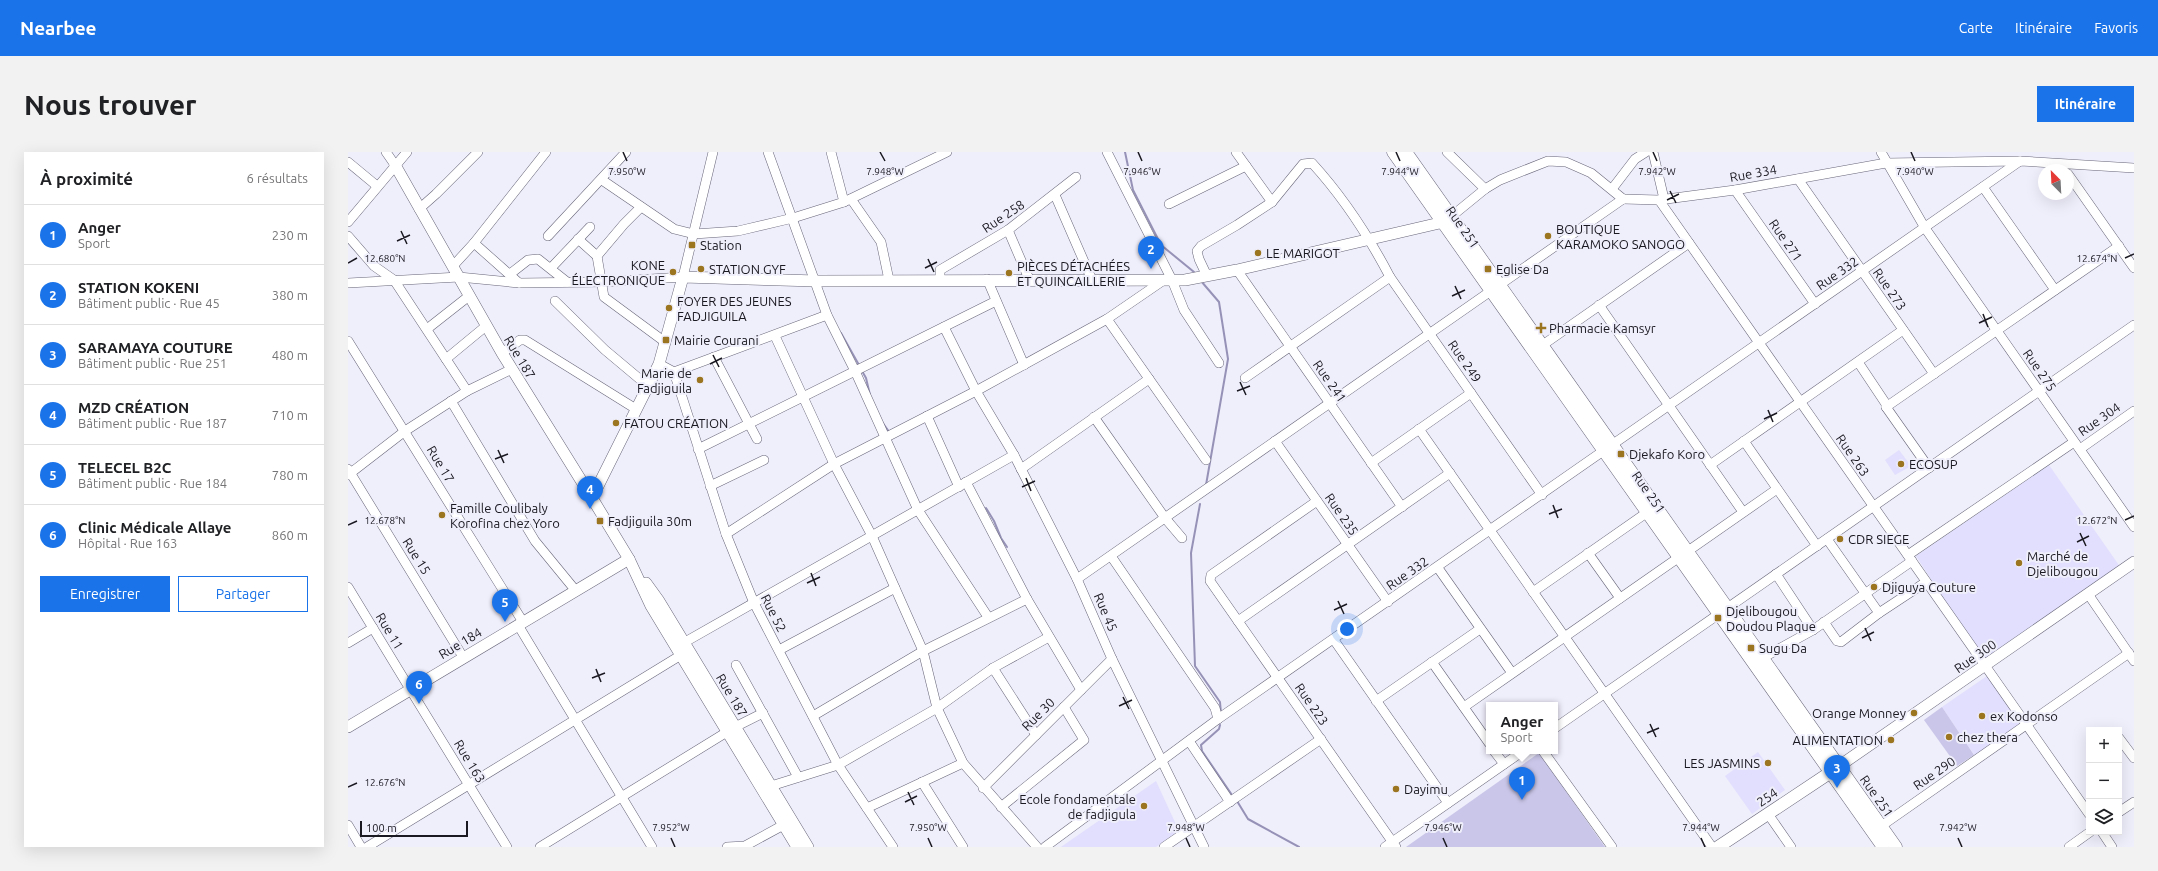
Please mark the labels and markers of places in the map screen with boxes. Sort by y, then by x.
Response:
place label: BOUTIQUE KARAMOKO SANOGO [1556,222,1685,251]
marker: BOUTIQUE KARAMOKO SANOGO [1543,231,1553,241]
pin: 2 [1138,236,1164,269]
place label: Station [700,238,742,252]
marker: Station [687,240,697,250]
place label: LE MARIGOT [1266,246,1340,260]
marker: LE MARIGOT [1253,248,1263,258]
place label: KONE ÉLECTRONIQUE [572,258,665,288]
place label: PIÈCES DÉTACHÉES ET QUINCAILLERIE [1017,258,1130,289]
place label: STATION GYF [709,262,786,276]
place label: Eglise Da [1496,262,1549,276]
marker: STATION GYF [696,264,706,274]
marker: Eglise Da [1483,264,1493,274]
marker: KONE ÉLECTRONIQUE [668,267,678,277]
marker: PIÈCES DÉTACHÉES ET QUINCAILLERIE [1004,268,1014,278]
place label: FOYER DES JEUNES FADJIGUILA [677,294,792,323]
marker: FOYER DES JEUNES FADJIGUILA [664,303,674,313]
place label: Pharmacie Kamsyr [1549,321,1656,335]
marker: Pharmacie Kamsyr [1536,323,1546,333]
place label: Mairie Courani [674,333,759,347]
marker: Mairie Courani [661,335,671,345]
place label: Marie de Fadjiguila [637,366,692,395]
marker: Marie de Fadjiguila [695,375,705,385]
place label: FATOU CRÉATION [624,415,728,430]
marker: FATOU CRÉATION [611,418,621,428]
place label: Djekafo Koro [1629,447,1705,461]
marker: Djekafo Koro [1616,449,1626,459]
place label: ECOSUP [1909,457,1958,471]
marker: ECOSUP [1896,459,1906,469]
pin: 4 [577,476,603,509]
place label: Famille Coulibaly Korofina chez Yoro [450,501,560,530]
marker: Famille Coulibaly Korofina chez Yoro [437,510,447,520]
place label: Fadjiguila 30m [608,514,692,528]
marker: Fadjiguila 30m [595,516,605,526]
place label: CDR SIEGE [1848,532,1909,546]
marker: CDR SIEGE [1835,534,1845,544]
place label: Marché de Djelibougou [2027,549,2098,578]
marker: Marché de Djelibougou [2014,558,2024,568]
place label: Djiguya Couture [1882,580,1976,594]
marker: Djiguya Couture [1869,582,1879,592]
pin: 5 [492,589,518,622]
place label: Djelibougou Doudou Plaque [1726,604,1816,633]
marker: Djelibougou Doudou Plaque [1713,613,1723,623]
place label: Sugu Da [1759,641,1807,655]
marker: Sugu Da [1746,643,1756,653]
pin: 6 [406,671,432,704]
place label: Orange Monney [1812,706,1906,720]
marker: Orange Monney [1909,708,1919,718]
place label: ex Kodonso [1990,709,2058,723]
marker: ex Kodonso [1977,711,1987,721]
place label: chez thera [1957,730,2018,744]
marker: chez thera [1944,732,1954,742]
place label: ALIMENTATION [1793,733,1883,747]
marker: ALIMENTATION [1886,735,1896,745]
pin: 3 [1824,755,1850,788]
place label: LES JASMINS [1684,756,1760,770]
marker: LES JASMINS [1763,758,1773,768]
pin: 1 [1509,767,1535,800]
place label: Dayimu [1404,782,1448,796]
marker: Dayimu [1391,784,1401,794]
place label: Ecole fondamentale de fadjigula [1019,792,1136,821]
marker: Ecole fondamentale de fadjigula [1139,801,1149,811]

